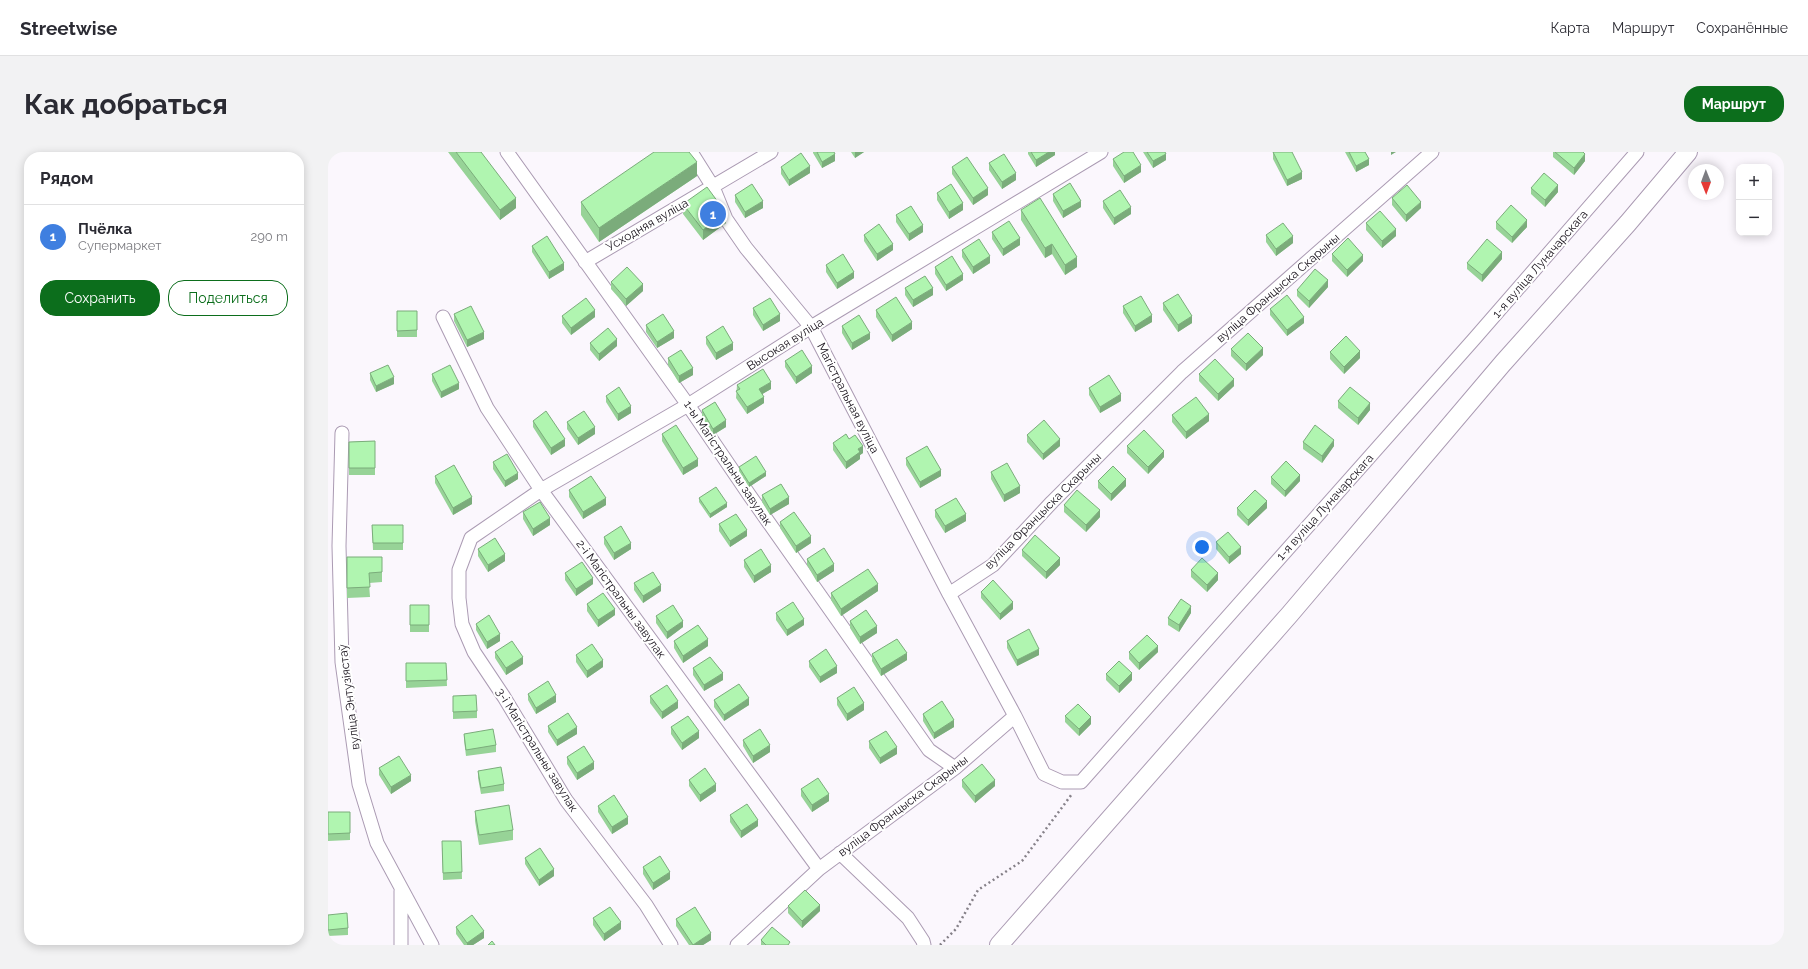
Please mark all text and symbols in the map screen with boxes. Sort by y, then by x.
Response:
text: Streetwise [20,17,117,39]
text: Карта [1551,20,1590,36]
text: Маршрут [1612,20,1674,36]
text: Сохранённые [1696,20,1788,36]
button: Маршрут [1684,86,1784,122]
text: Как добраться [24,88,228,121]
north arrow [1688,164,1724,200]
map controls [1736,164,1772,236]
button: + [1736,164,1772,200]
text: Рядом [40,168,93,188]
street label: Усходняя вуліца [603,196,691,254]
pin: 1 [700,199,726,229]
button: − [1736,200,1772,236]
street label: 1-я вуліца Луначарскага [1489,207,1591,321]
text: Пчёлка [78,220,132,238]
text: 1 [50,229,56,244]
text: 290 m [250,229,288,244]
street label: вуліца Францыска Скарыны [1214,231,1342,345]
text: Супермаркет [78,238,161,253]
button: Сохранить [40,280,160,316]
button: Поделиться [168,280,288,316]
street label: Высокая вуліца [744,315,826,373]
street label: Магістральная вуліца [814,340,882,456]
street label: 1-ы Магістральны завулак [681,398,775,528]
street label: вуліца Францыска Скарыны [982,450,1104,572]
street label: 1-я вуліца Луначарскага [1274,451,1376,563]
street label: 2-і Магістральны завулак [573,537,669,661]
your location [1192,537,1212,557]
street label: вуліца Энтузіястаў [336,643,362,751]
street label: 3-і Магістральны завулак [493,686,581,814]
street label: вуліца Францыска Скарыны [835,753,971,859]

